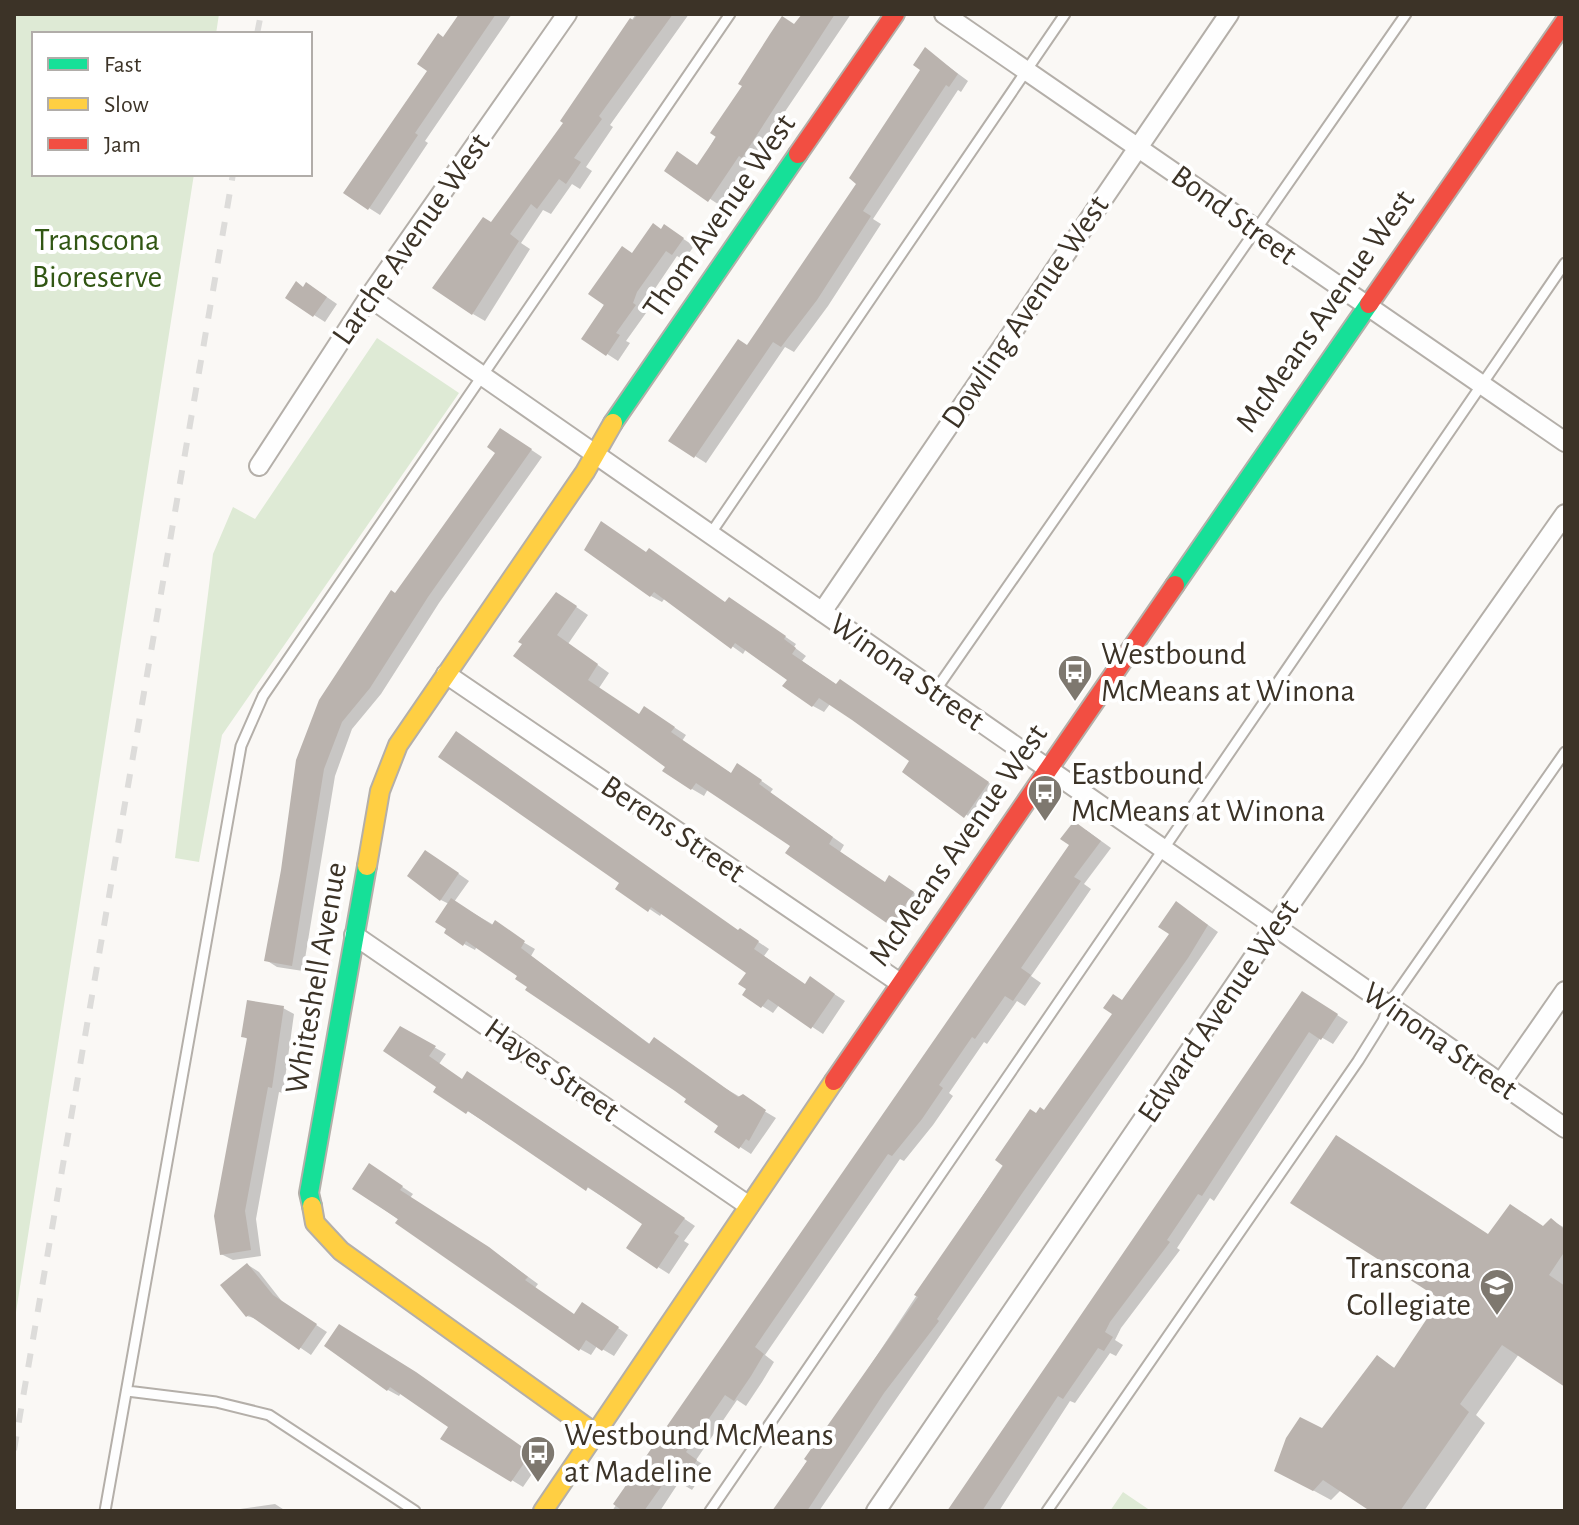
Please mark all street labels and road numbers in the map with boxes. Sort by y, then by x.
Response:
street label: Thom Avenue West [637,108,801,324]
street label: Larche Avenue West [326,128,496,350]
street label: Bond Street [1166,159,1302,271]
street label: McMeans Avenue West [1230,184,1420,438]
street label: Dowling Avenue West [935,190,1115,434]
street label: Winona Street [824,607,990,737]
street label: McMeans Avenue West [863,718,1053,972]
street label: Berens Street [595,769,751,889]
street label: Whiteshell Avenue [280,860,352,1096]
street label: Edward Avenue West [1132,894,1304,1128]
street label: Winona Street [1357,976,1523,1106]
street label: Hayes Street [479,1012,625,1128]

